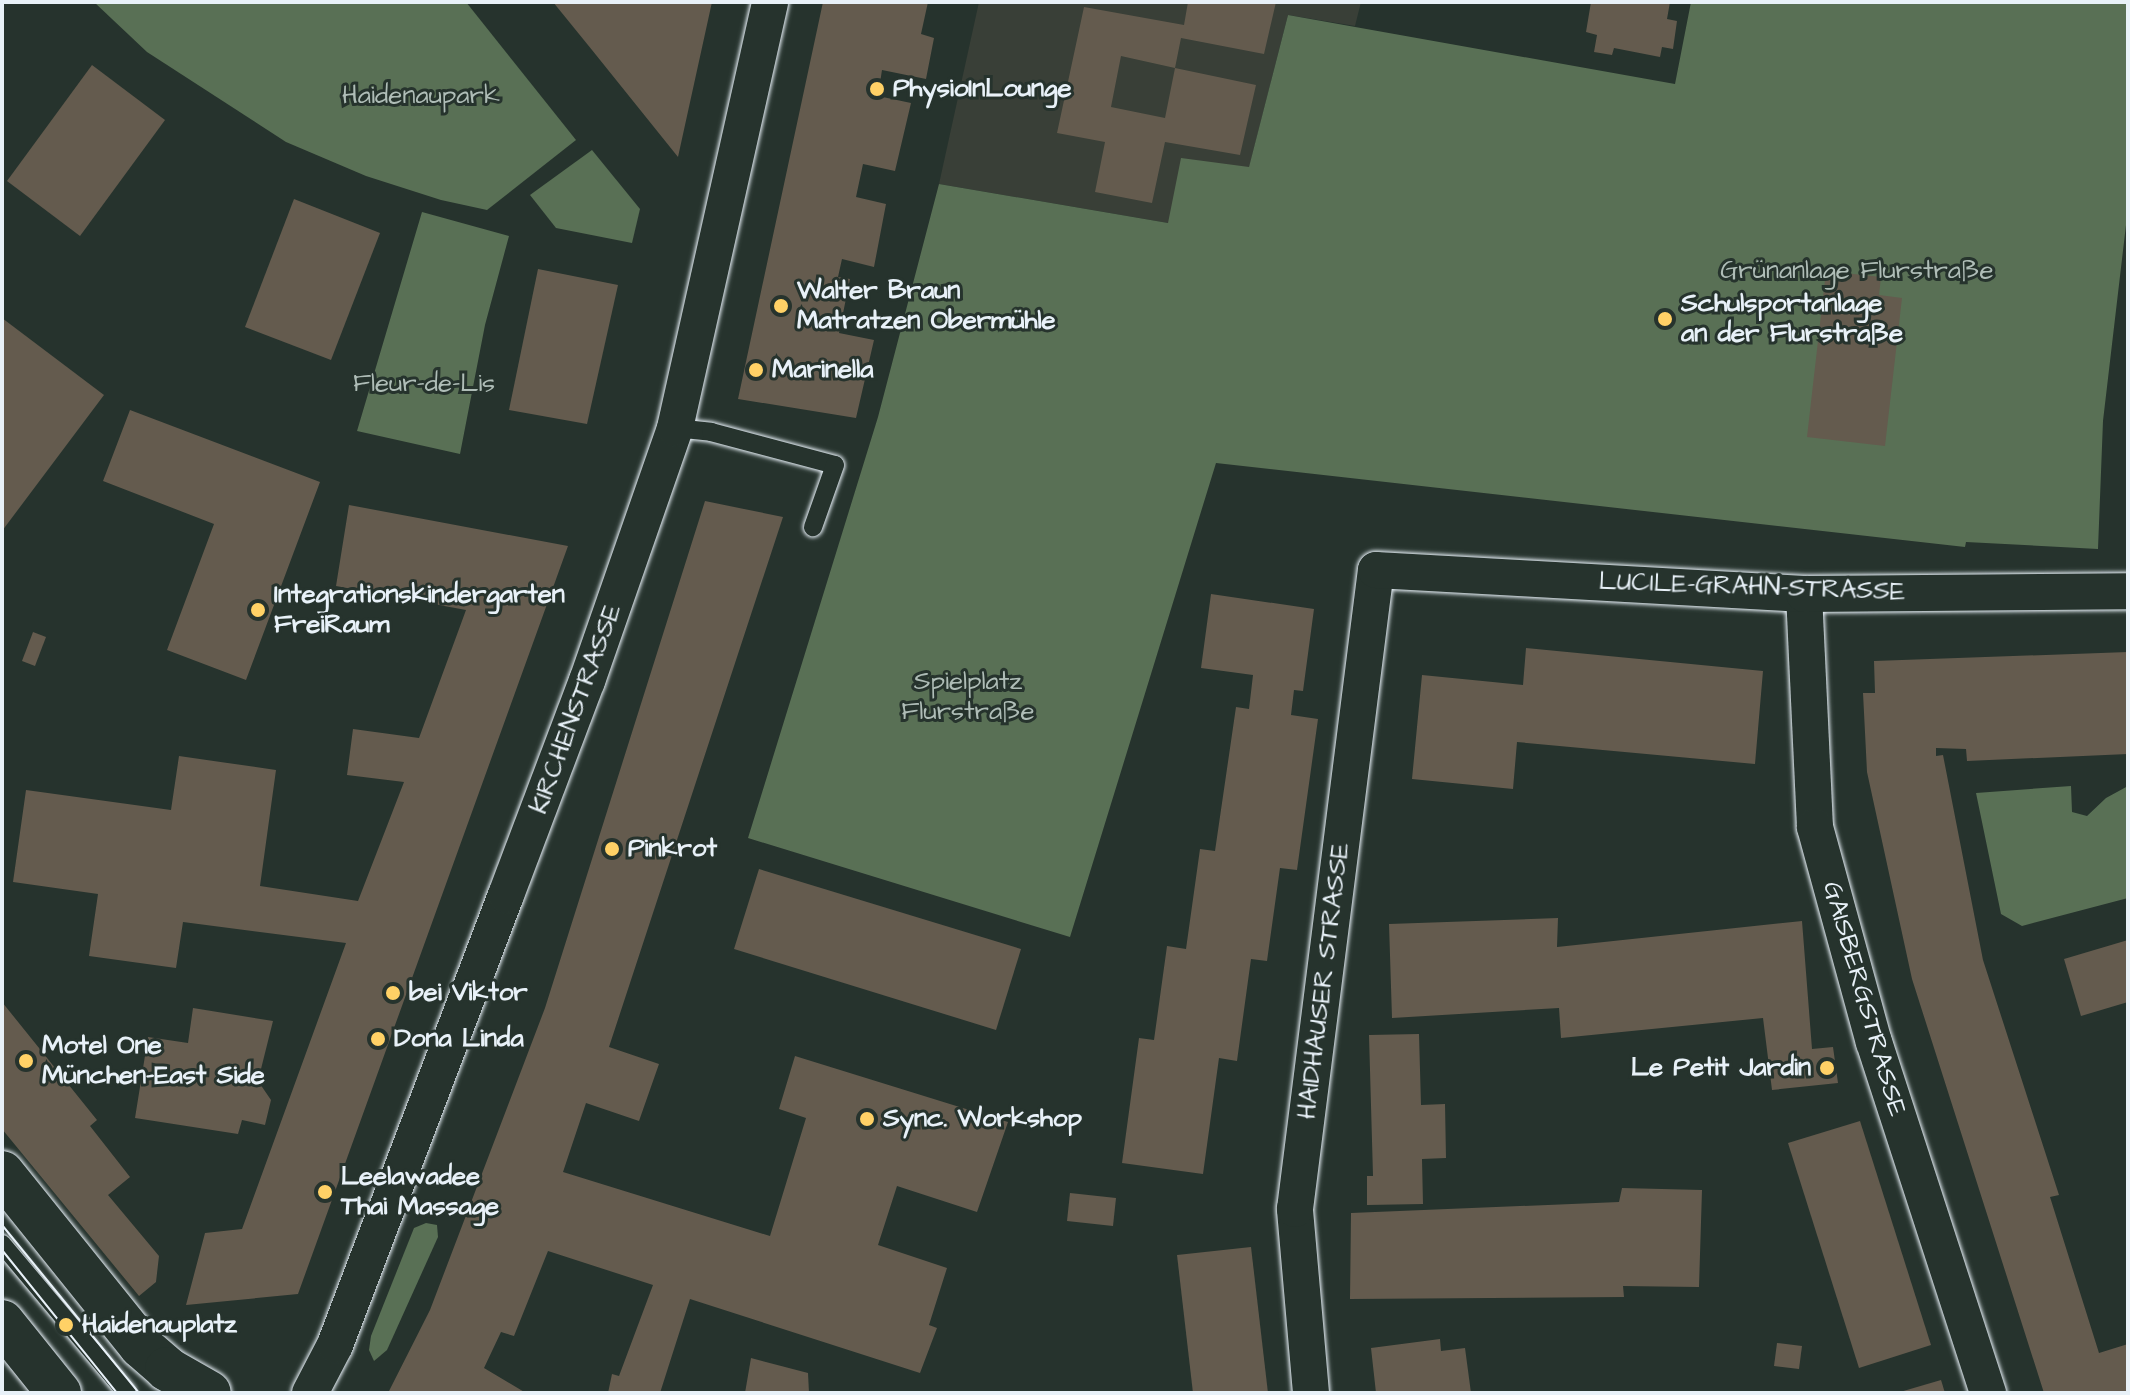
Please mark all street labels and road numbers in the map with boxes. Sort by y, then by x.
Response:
street label: LUCILE-GRAHN-STRASSE [1598,566,1906,608]
street label: KIRCHENSTRASSE [524,600,628,818]
street label: HAIDHAUSER STRASSE [1292,841,1356,1121]
street label: GAISBERGSTRASSE [1816,878,1912,1120]

